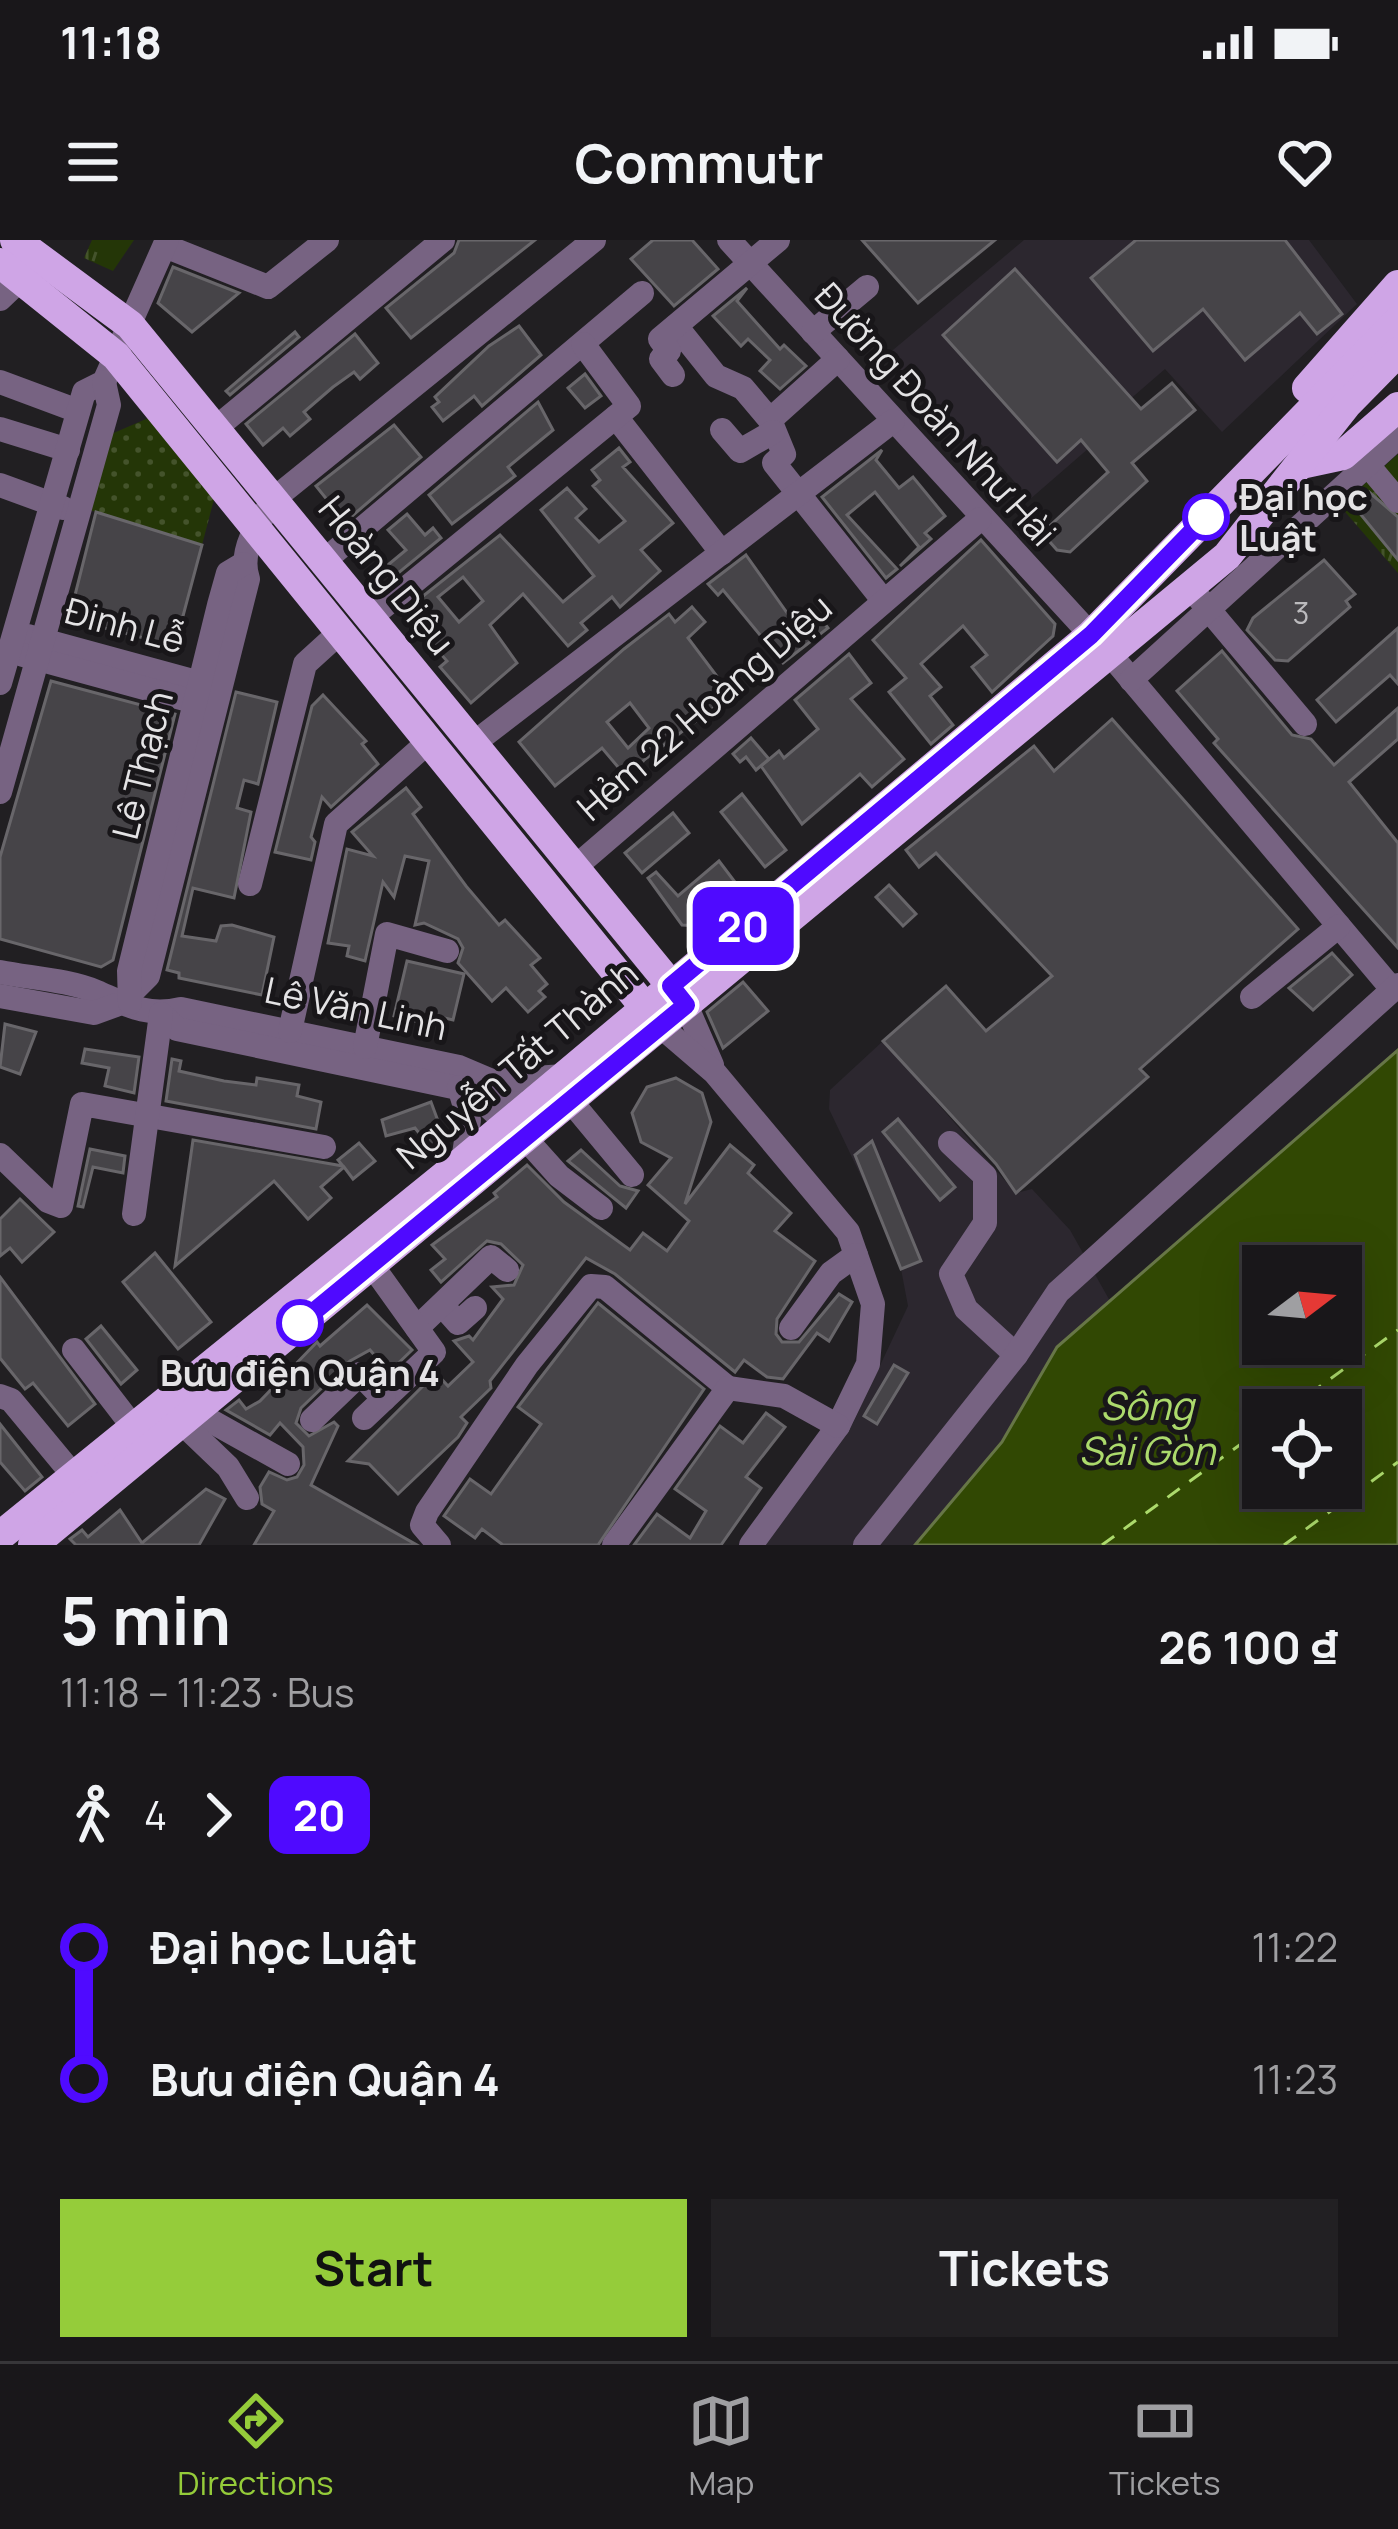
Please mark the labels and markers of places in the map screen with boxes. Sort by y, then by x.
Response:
place label: Đại học Luật [1239,472,1368,562]
marker: Đại học Luật [1184,495,1228,539]
marker: Bưu điện Quận 4 [278,1301,322,1345]
place label: Bưu điện Quận 4 [160,1348,440,1397]

